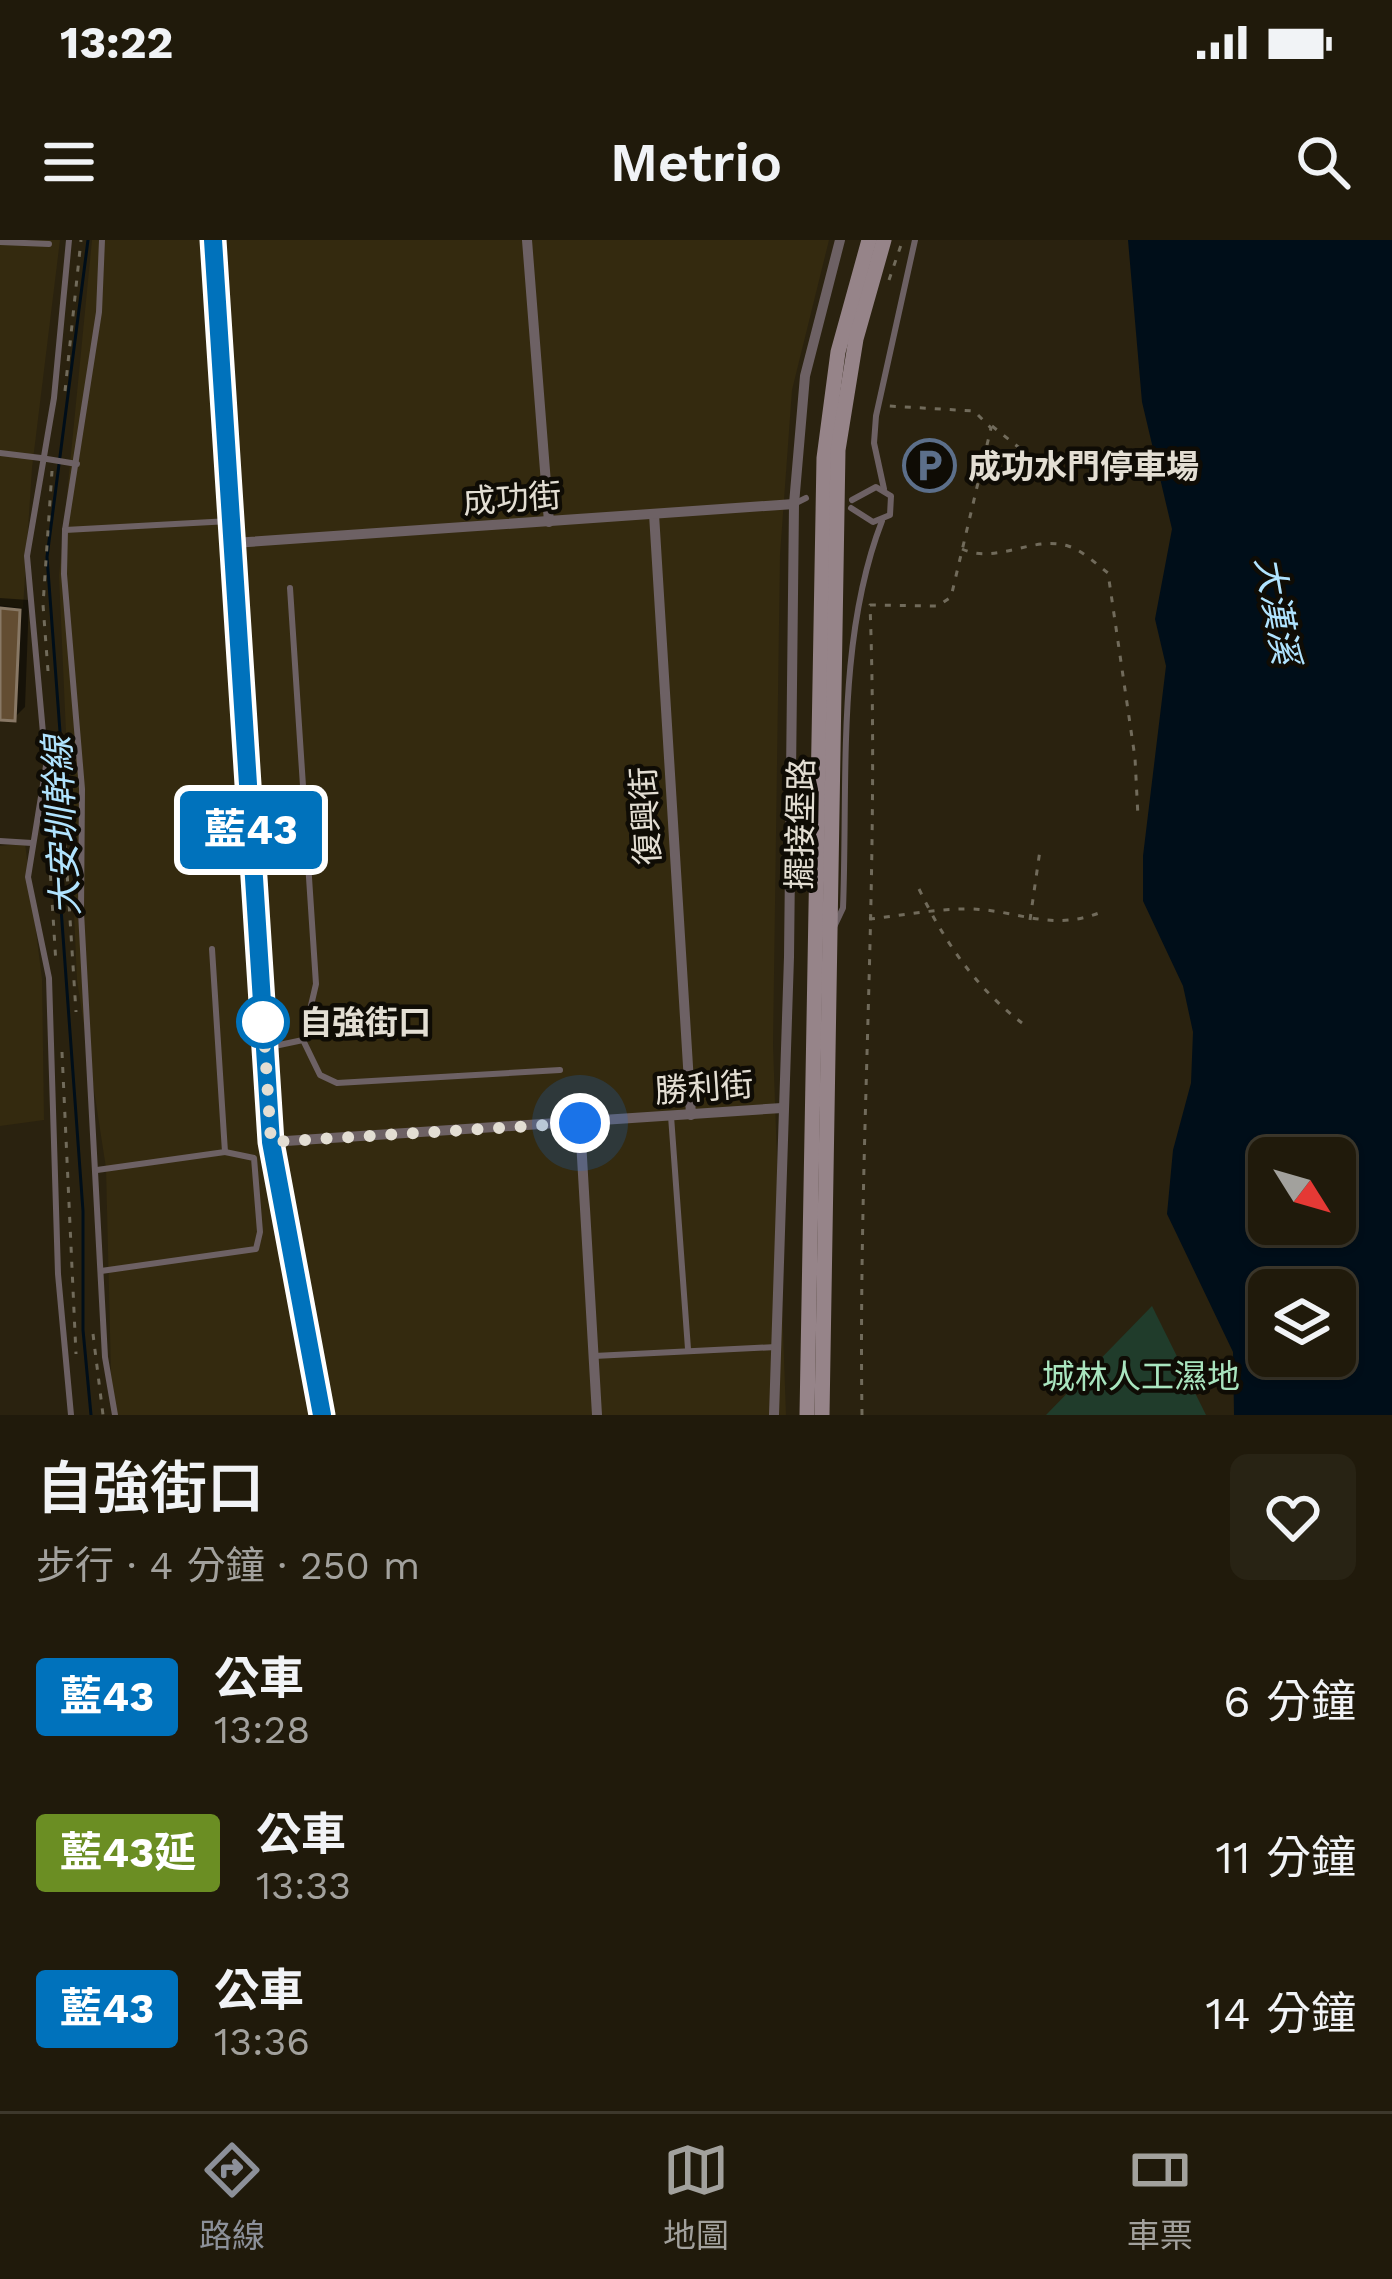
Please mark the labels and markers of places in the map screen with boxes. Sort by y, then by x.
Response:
parking icon: 成功水門停車場 [901,438,957,494]
place label: 成功水門停車場 [968,447,1199,486]
marker: 自強街口 [238,997,288,1047]
place label: 自強街口 [299,1003,431,1042]

